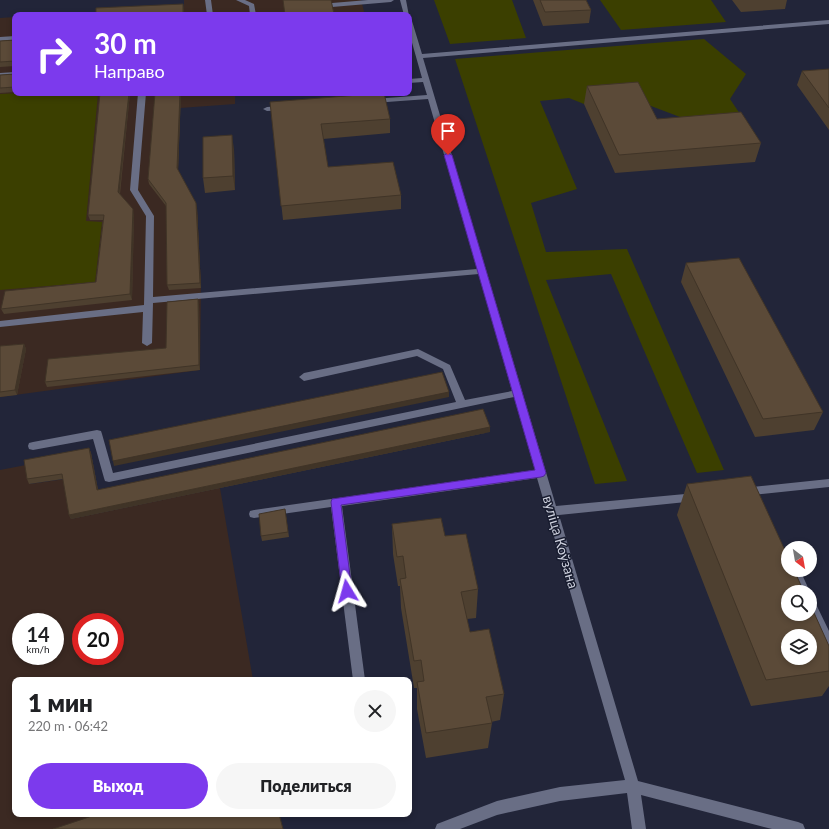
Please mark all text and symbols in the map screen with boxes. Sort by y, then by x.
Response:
text: 30 m [94,26,157,60]
icon: right [28,28,80,80]
text: Направо [94,60,165,82]
pin [431,114,465,155]
icon: arrive [437,120,459,142]
street label: вуліца Коўзана [540,494,582,590]
north arrow [781,541,817,577]
map controls [781,541,817,665]
position arrow [326,570,368,612]
button: search [781,585,817,621]
speed limit sign: 20 [72,613,124,665]
text: 14 [26,622,50,646]
button: layers [781,629,817,665]
text: km/h [26,643,50,655]
text: 1 мин [28,688,93,717]
button: close [354,690,396,732]
text: 220 m · 06:42 [28,718,108,734]
button: Выход [28,763,208,809]
button: Поделиться [216,763,396,809]

